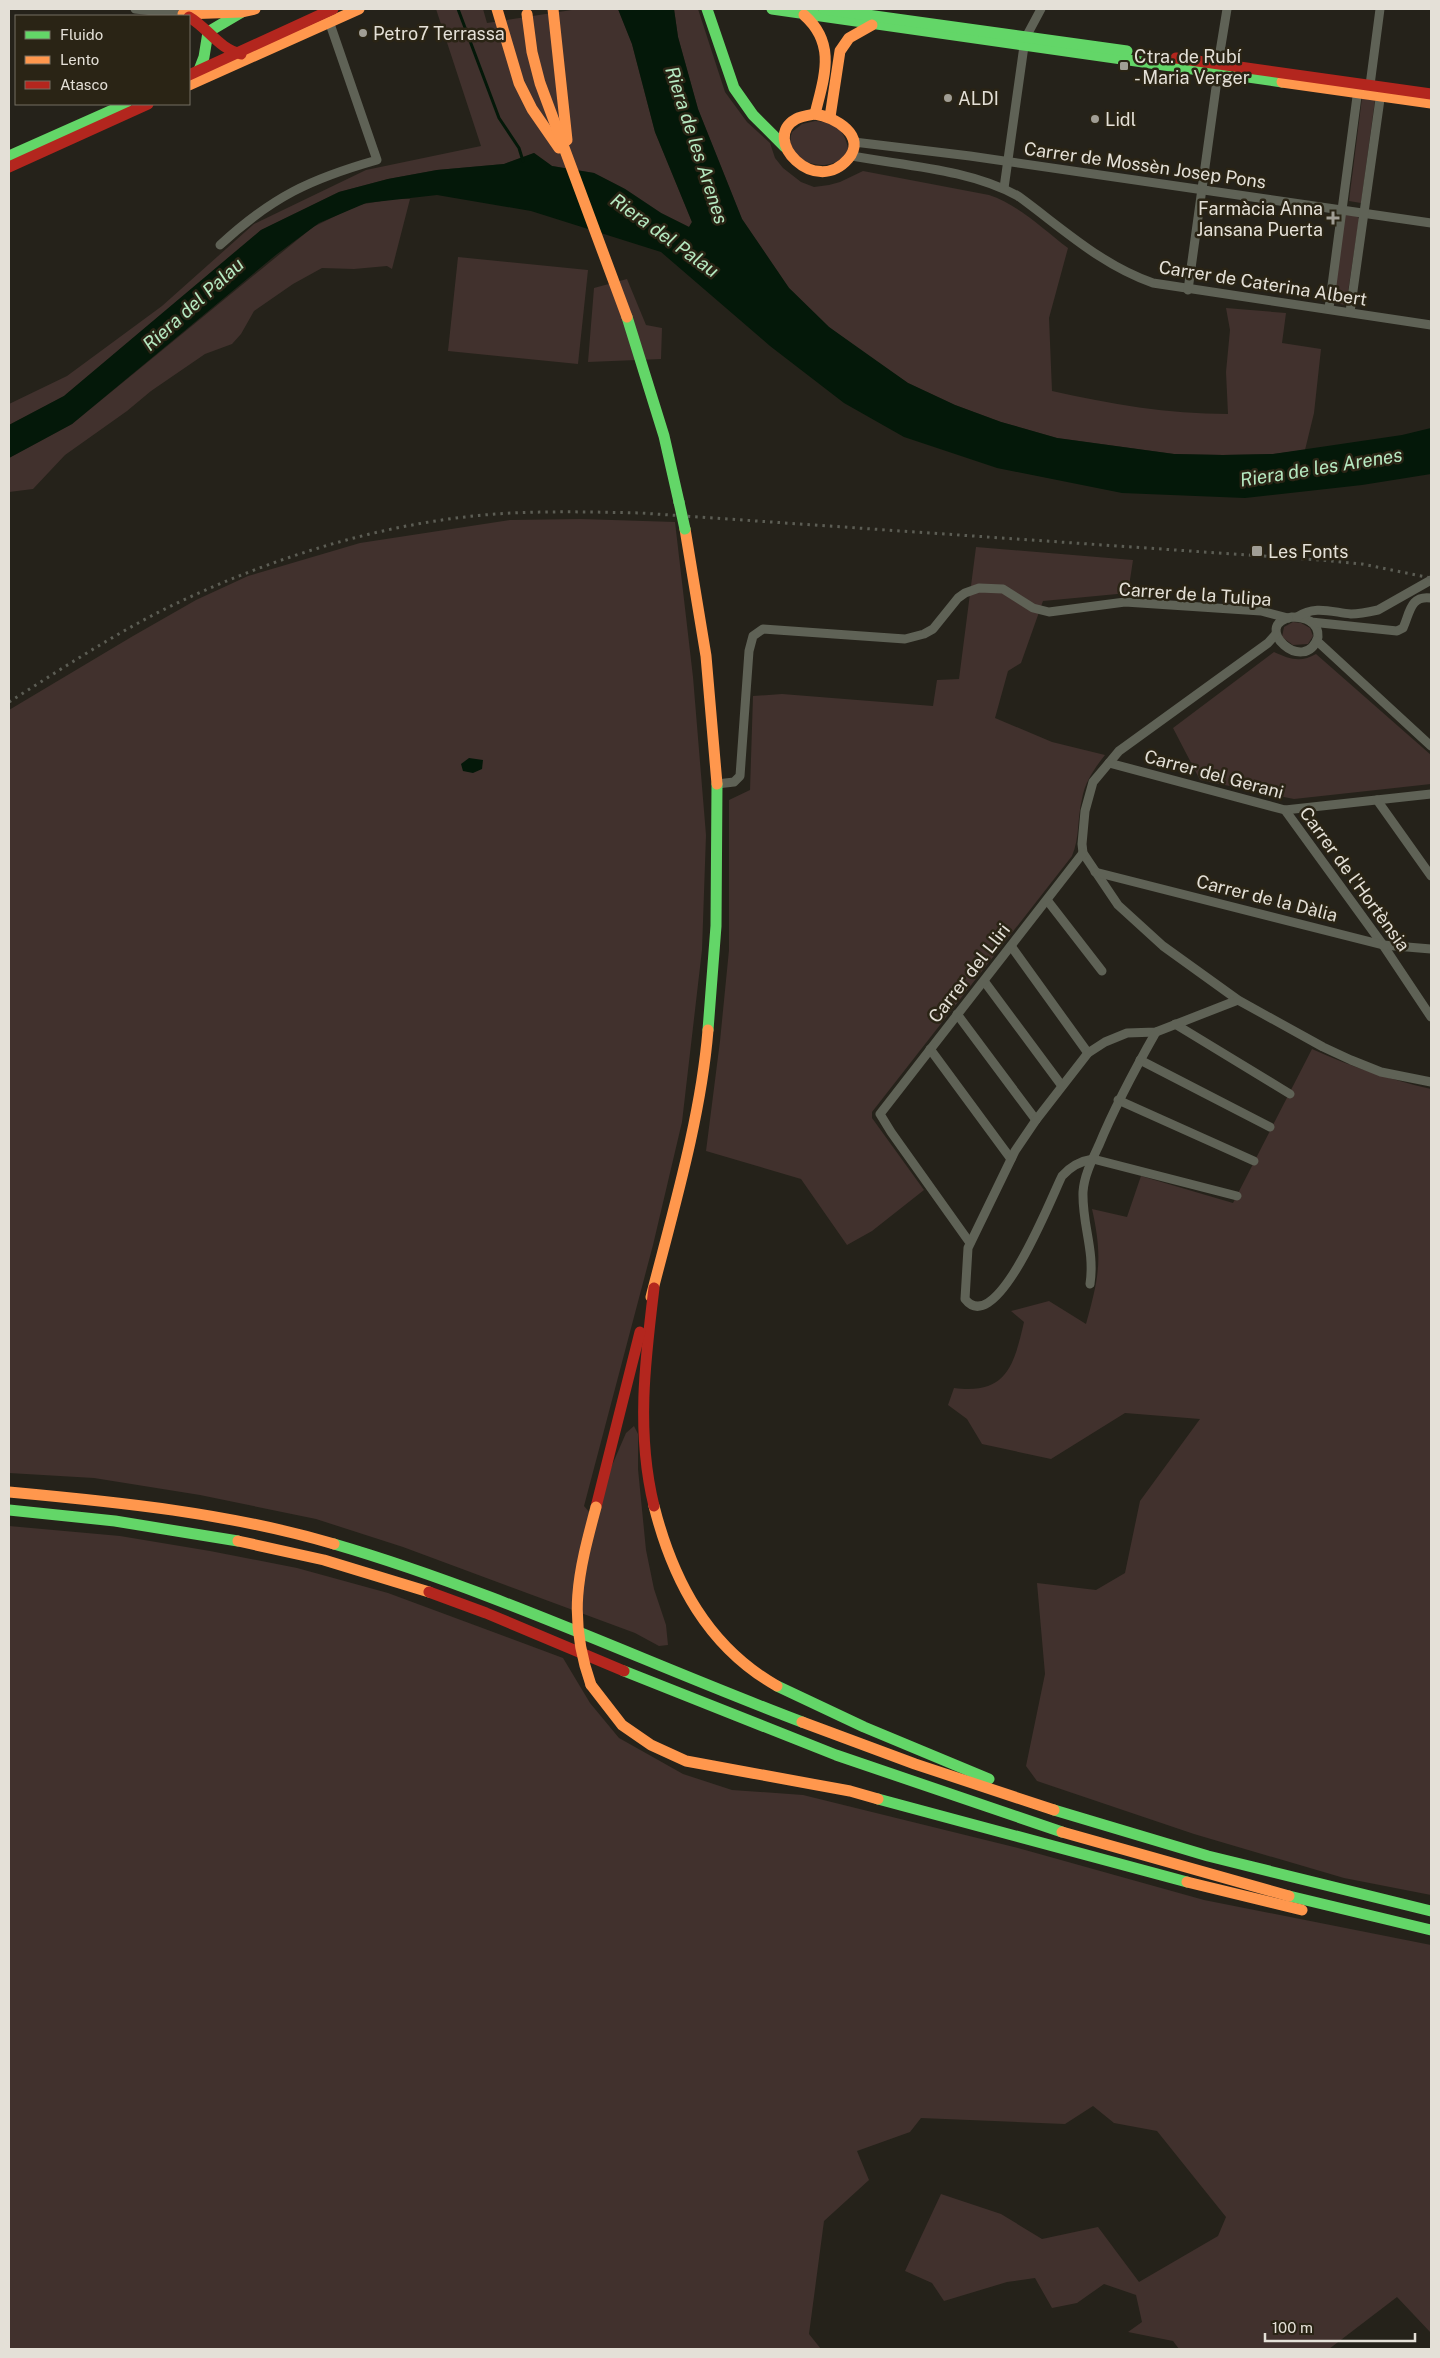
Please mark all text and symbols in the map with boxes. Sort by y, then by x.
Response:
legend [15,15,190,105]
place label: Petro7 Terrassa [373,23,505,44]
text: Fluido [60,26,103,43]
marker: Petro7 Terrassa [357,27,369,39]
place label: Ctra. de Rubí - Maria Verger [1134,46,1250,88]
text: Lento [60,51,99,68]
marker: Ctra. de Rubí - Maria Verger [1118,60,1130,72]
water label: Riera de les Arenes [661,64,733,226]
text: Atasco [60,76,108,93]
place label: ALDI [958,88,999,109]
marker: ALDI [942,92,954,104]
place label: Lidl [1105,109,1136,130]
marker: Lidl [1089,113,1101,125]
street label: Carrer de Mossèn Josep Pons [1023,138,1267,192]
water label: Riera del Palau [607,188,723,282]
place label: Farmàcia Anna Jansana Puerta [1196,198,1323,240]
marker: Farmàcia Anna Jansana Puerta [1327,212,1339,224]
water label: Riera del Palau [138,253,248,355]
street label: Carrer de Caterina Albert [1157,256,1369,310]
water label: Riera de les Arenes [1238,443,1404,491]
place label: Les Fonts [1268,541,1348,562]
marker: Les Fonts [1250,544,1264,558]
street label: Carrer de la Tulipa [1118,578,1272,610]
street label: Carrer del Gerani [1142,745,1286,803]
street label: Carrer de l'Hortènsia [1296,803,1414,955]
street label: Carrer de la Dàlia [1194,870,1340,926]
street label: Carrer del Lliri [924,919,1014,1027]
scale bar [1265,2310,1415,2342]
text: 100 m [1272,2319,1313,2336]

